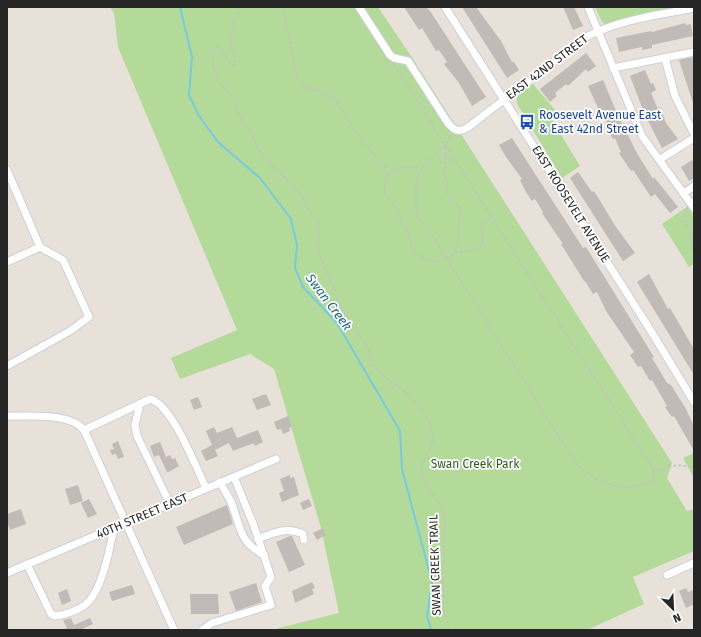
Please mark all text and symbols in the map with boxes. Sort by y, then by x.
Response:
street label: EAST 42ND STREET [503,31,591,102]
place label: Roosevelt Avenue East & East 42nd Street [539,108,662,136]
bus stop icon: Roosevelt Avenue East & East 42nd Street [518,113,536,131]
street label: EAST ROOSEVELT AVENUE [529,143,613,265]
water label: Swan Creek [302,270,355,333]
park label: Swan Creek Park [431,457,520,471]
street label: 40TH STREET EAST [94,490,191,542]
street label: SWAN CREEK TRAIL [426,514,444,616]
north arrow [653,589,693,629]
text: N [671,610,683,625]

